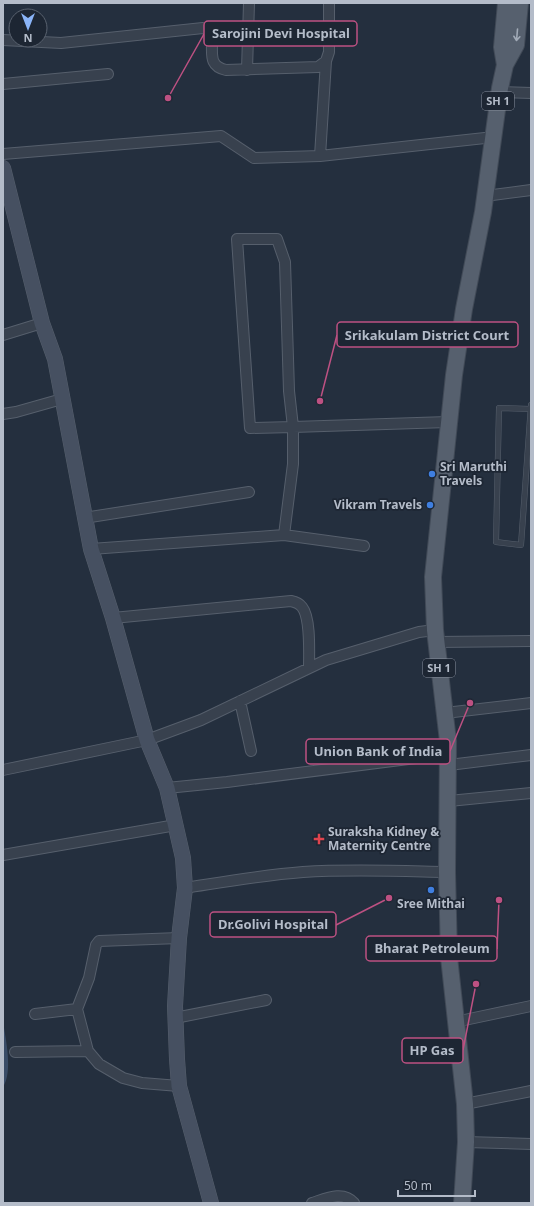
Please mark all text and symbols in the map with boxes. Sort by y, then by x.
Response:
north arrow [8,8,48,48]
callout: Sarojini Devi Hospital [204,21,357,46]
text: Sarojini Devi Hospital [212,24,350,42]
one-way arrow [513,28,521,41]
text: N [24,31,32,46]
road number: SH 1 [482,92,514,110]
callout: Srikakulam District Court [337,322,518,347]
text: Srikakulam District Court [345,326,510,344]
place label: Sri Maruthi Travels [440,458,507,489]
marker: Sri Maruthi Travels [427,469,437,479]
place label: Vikram Travels [334,496,422,513]
marker: Vikram Travels [425,500,435,510]
road number: SH 1 [423,659,455,677]
callout: Union Bank of India [306,739,450,764]
text: Union Bank of India [314,742,442,760]
place label: Suraksha Kidney & Maternity Centre [328,823,439,854]
marker: Suraksha Kidney & Maternity Centre [313,833,325,845]
marker: Sree Mithai [426,885,436,895]
place label: Sree Mithai [397,895,465,912]
callout: Dr.Golivi Hospital [210,912,336,937]
text: Dr.Golivi Hospital [218,915,328,933]
callout: Bharat Petroleum [366,936,497,961]
text: Bharat Petroleum [374,939,490,957]
callout: HP Gas [402,1038,463,1063]
text: HP Gas [409,1041,455,1059]
scale bar [398,1172,475,1198]
text: 50 m [404,1177,432,1194]

